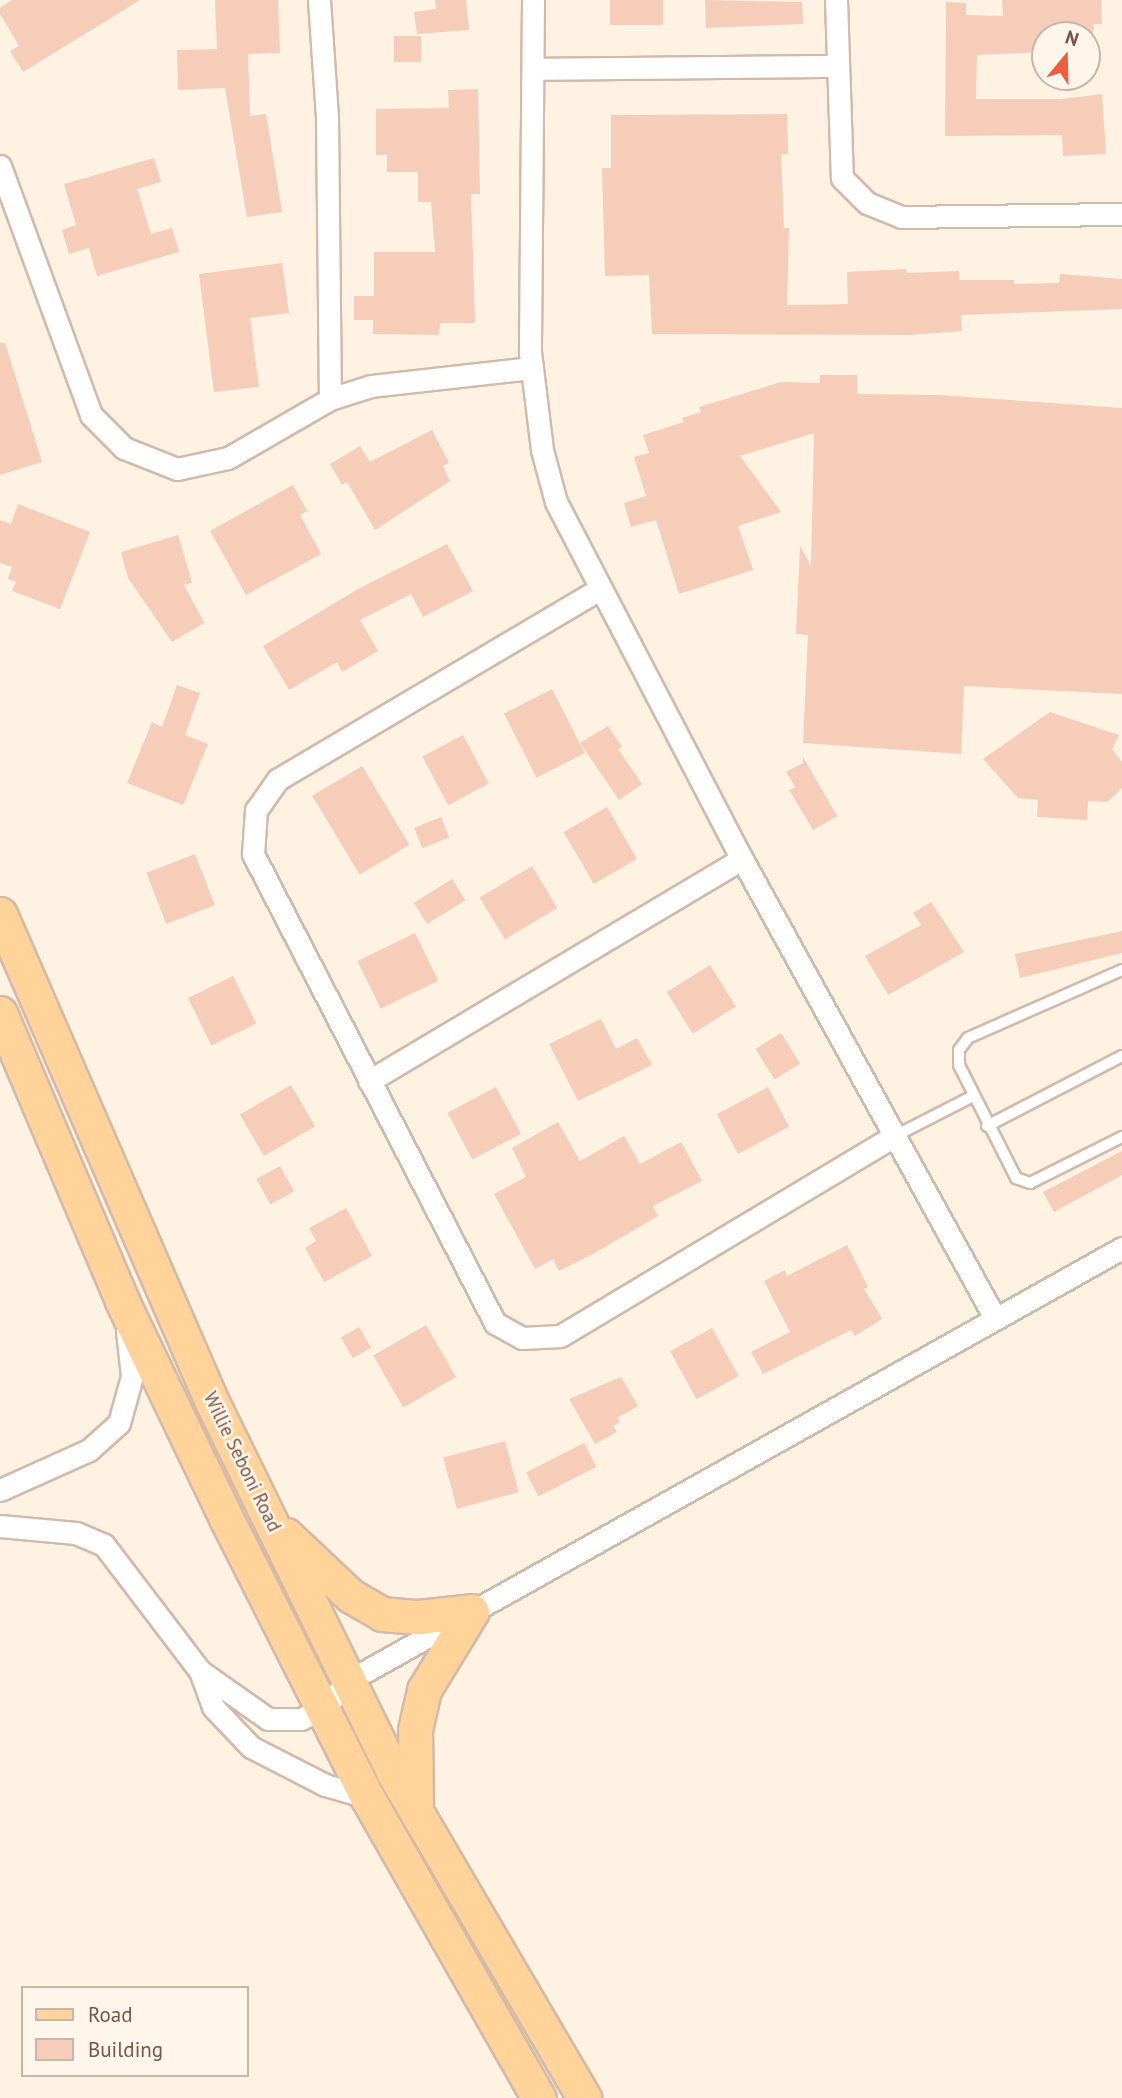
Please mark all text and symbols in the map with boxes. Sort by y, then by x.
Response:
north arrow [1031,21,1101,91]
text: N [1062,25,1082,51]
street label: Willie Seboni Road [198,1388,286,1536]
legend [21,1986,248,2077]
text: Road [88,2001,132,2028]
text: Building [88,2036,163,2063]

